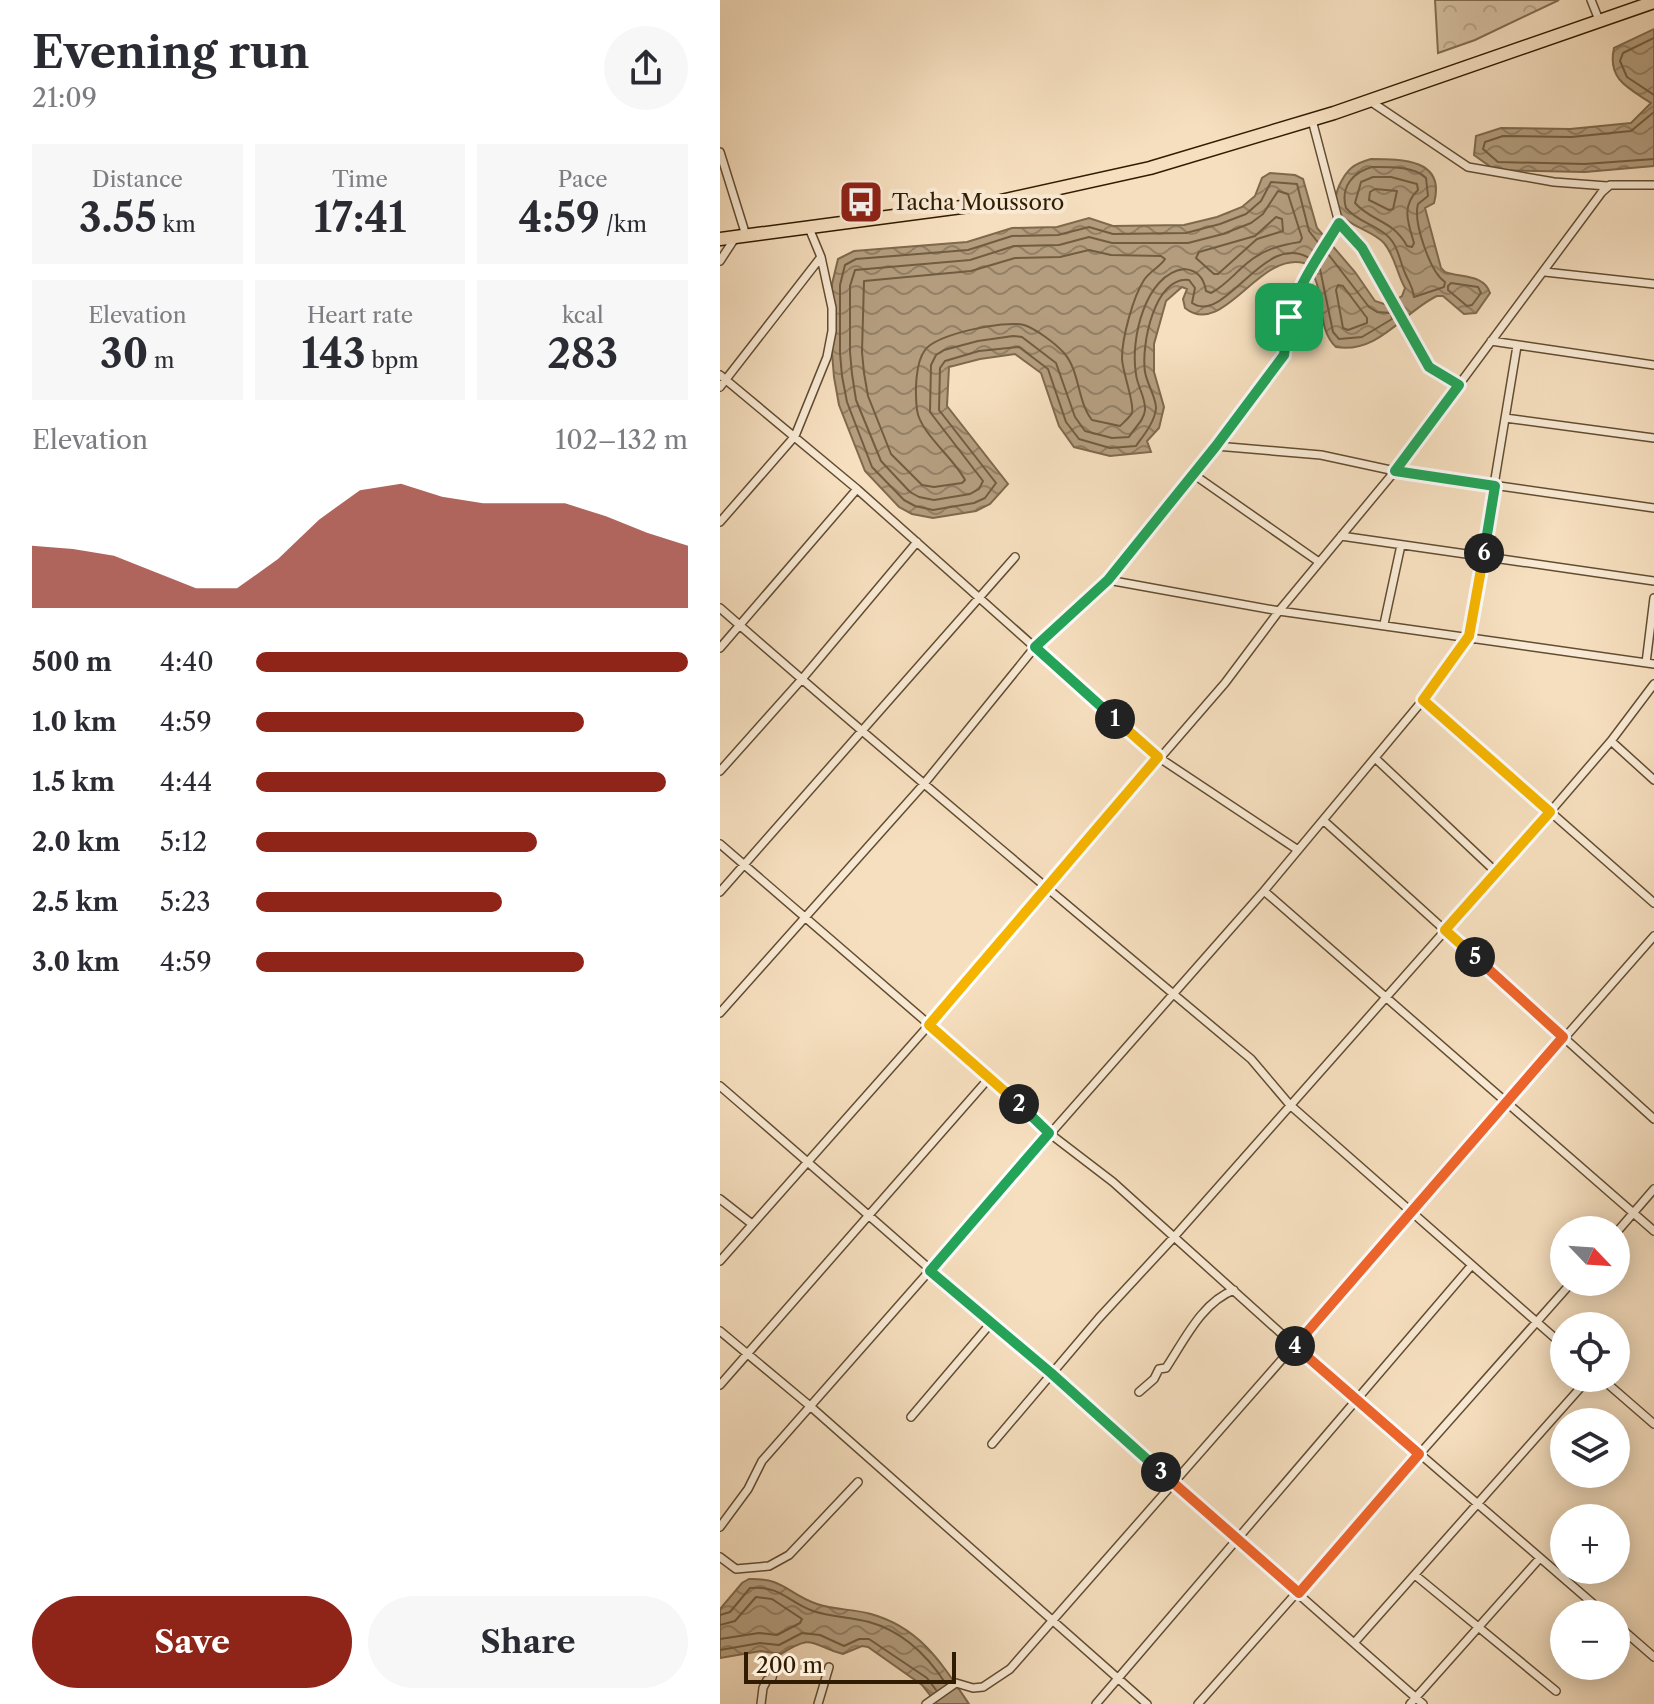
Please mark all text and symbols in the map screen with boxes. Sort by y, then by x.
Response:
text: Evening run [32,25,309,79]
button: share [604,26,688,110]
text: 21:09 [32,82,97,114]
text: Distance [92,166,183,193]
text: Time [332,166,388,193]
text: Pace [558,166,608,193]
bus stop icon: Tacha Moussoro [837,178,885,226]
place label: Tacha Moussoro [892,189,1064,216]
text: 3.55 [79,193,157,242]
text: 17:41 [314,193,406,242]
text: 4:59 [518,193,600,242]
text: km [157,211,196,238]
text: /km [600,211,647,238]
pin [1255,283,1323,351]
icon: arrive [1267,295,1311,339]
text: Elevation [88,302,186,329]
text: Heart rate [307,302,413,329]
text: kcal [562,302,603,329]
text: 30 [100,329,148,378]
text: 143 [301,329,366,378]
text: 283 [547,329,618,378]
text: m [148,347,175,374]
text: bpm [366,347,419,374]
text: Elevation [32,424,148,456]
text: 102–132 m [555,424,688,456]
pin: 6 [1464,533,1504,573]
text: 6 [1477,539,1491,566]
text: 500 m [32,646,112,678]
text: 4:40 [160,646,214,678]
pin: 1 [1095,699,1135,739]
text: 1 [1110,705,1120,732]
text: 1.0 km [32,706,117,738]
text: 4:59 [160,706,212,738]
text: 1.5 km [32,766,115,798]
text: 4:44 [160,766,212,798]
text: 2.0 km [32,826,120,858]
text: 5:12 [160,826,207,858]
text: 2.5 km [32,886,118,918]
text: 5:23 [160,886,211,918]
pin: 5 [1455,937,1495,977]
text: 5 [1469,943,1481,970]
text: 3.0 km [32,946,120,978]
text: 4:59 [160,946,212,978]
pin: 2 [999,1084,1039,1124]
text: 2 [1013,1090,1026,1117]
north arrow [1550,1216,1630,1296]
map controls [1550,1216,1630,1680]
button: locate [1550,1312,1630,1392]
pin: 4 [1275,1326,1315,1366]
text: 4 [1288,1332,1302,1359]
button: layers [1550,1408,1630,1488]
pin: 3 [1141,1452,1181,1492]
text: 3 [1155,1458,1167,1485]
button: + [1550,1504,1630,1584]
button: Save [32,1596,352,1688]
button: Share [368,1596,688,1688]
button: − [1550,1600,1630,1680]
scale bar [744,1648,956,1684]
text: 200 m [756,1652,823,1679]

